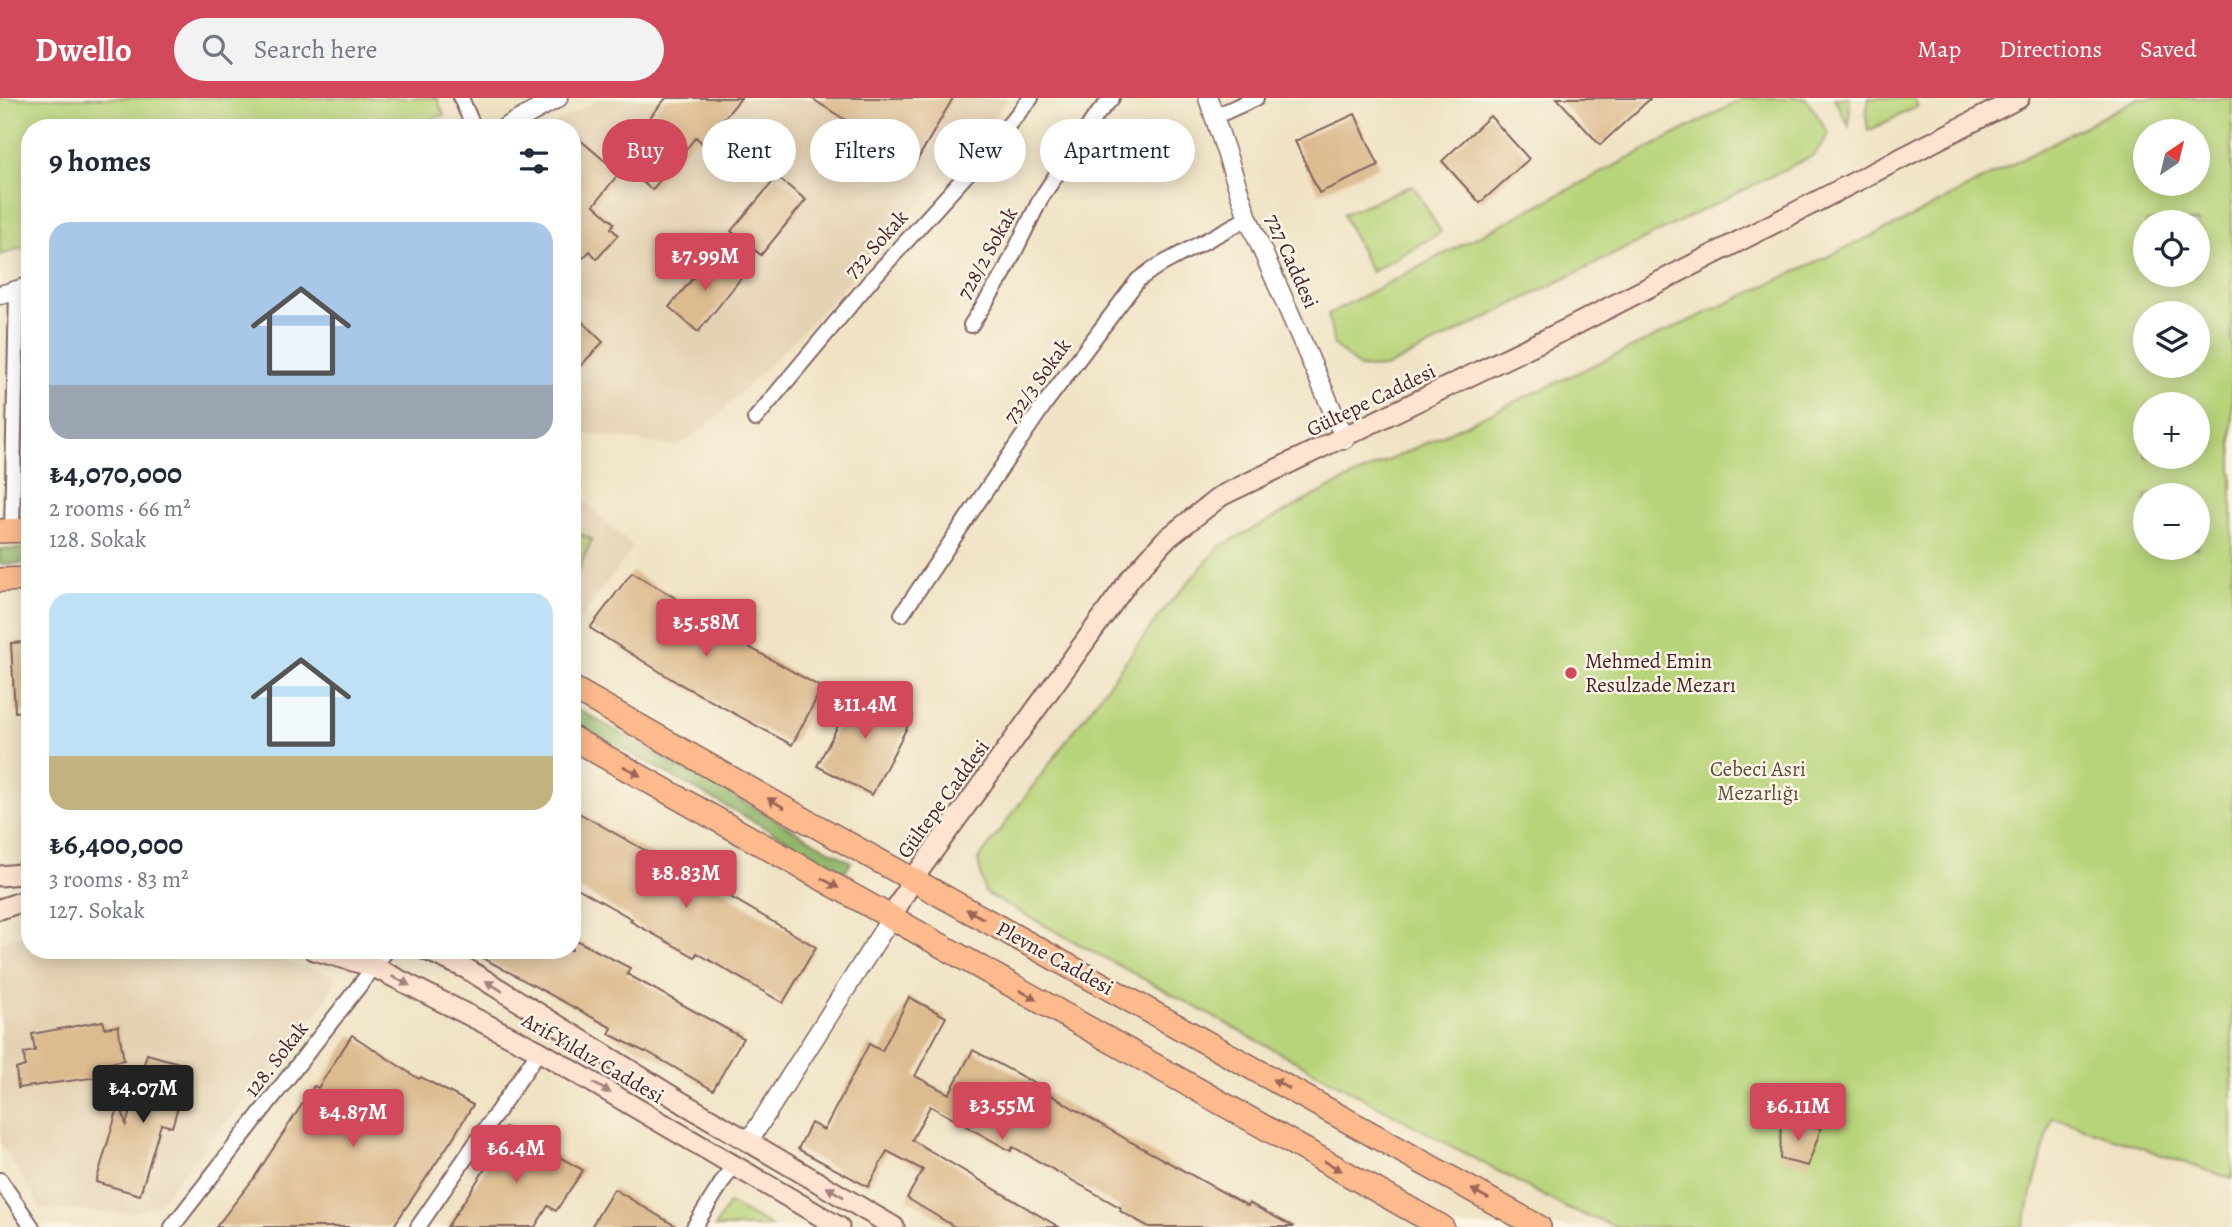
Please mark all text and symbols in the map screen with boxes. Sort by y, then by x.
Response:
search box [174,18,664,81]
text: Dwello [35,27,132,72]
icon: search [198,30,236,68]
text: Search here [254,32,377,67]
text: Map [1917,33,1961,65]
text: Directions [1999,33,2102,65]
text: Saved [2140,33,2197,65]
chip: Buy [602,119,688,182]
chip: Rent [702,119,796,182]
chip: Filters [810,119,920,182]
chip: New [934,119,1026,182]
chip: Apartment [1040,119,1195,182]
north arrow [2133,119,2210,196]
map controls [2133,119,2210,560]
text: 9 homes [49,141,151,181]
icon: filters [515,142,553,180]
street label: 728/2 Sokak [950,201,1024,304]
street label: 732 Sokak [838,203,915,284]
street label: 727 Caddesi [1259,209,1325,313]
button: locate [2133,210,2210,287]
pin: ₺7.99M [648,234,762,293]
text: ₺7.99M [671,240,739,271]
icon: home [238,268,364,394]
button: layers [2133,301,2210,378]
street label: 732/3 Sokak [997,332,1078,429]
street label: Gültepe Caddesi [1302,357,1440,443]
button: + [2133,392,2210,469]
text: ₺4,070,000 [49,453,182,493]
button: − [2133,483,2210,560]
text: 2 rooms · 66 m² [49,493,191,524]
text: 128. Sokak [49,524,146,555]
pin: ₺5.58M [649,600,763,659]
text: ₺5.58M [672,606,740,637]
icon: home [238,639,364,765]
place label: Mehmed Emin Resulzade Mezarı [1585,647,1736,699]
marker: Mehmed Emin Resulzade Mezarı [1563,665,1579,681]
pin: ₺11.4M [808,682,922,741]
text: ₺11.4M [833,688,897,719]
street label: Gültepe Caddesi [890,734,996,864]
park label: Cebeci Asri Mezarlığı [1710,755,1806,807]
one-way arrow [622,765,641,777]
one-way arrow [766,797,785,809]
text: ₺6,400,000 [49,824,183,864]
pin: ₺8.83M [629,850,743,910]
text: ₺8.83M [652,857,720,888]
text: 3 rooms · 83 m² [49,864,189,895]
one-way arrow [820,877,839,889]
text: 127. Sokak [49,895,145,926]
one-way arrow [965,908,984,920]
street label: Plevne Caddesi [991,914,1119,1002]
one-way arrow [391,975,411,987]
one-way arrow [484,979,503,992]
one-way arrow [1018,989,1037,1001]
street label: Arif Yıldız Caddesi [516,1005,669,1110]
street label: 128. Sokak [238,1015,315,1103]
pin: ₺4.07M [86,1066,200,1125]
text: ₺4.07M [108,1072,178,1103]
one-way arrow [1271,1078,1290,1090]
one-way arrow [592,1082,612,1094]
pin: ₺3.55M [945,1082,1059,1142]
pin: ₺6.11M [1741,1084,1855,1143]
text: ₺3.55M [969,1089,1035,1120]
pin: ₺4.87M [296,1090,410,1149]
text: ₺6.11M [1766,1090,1830,1121]
text: ₺4.87M [319,1096,387,1127]
pin: ₺6.4M [467,1126,565,1185]
text: ₺6.4M [487,1132,545,1163]
one-way arrow [1324,1160,1343,1172]
one-way arrow [825,1186,844,1199]
one-way arrow [1470,1188,1489,1200]

